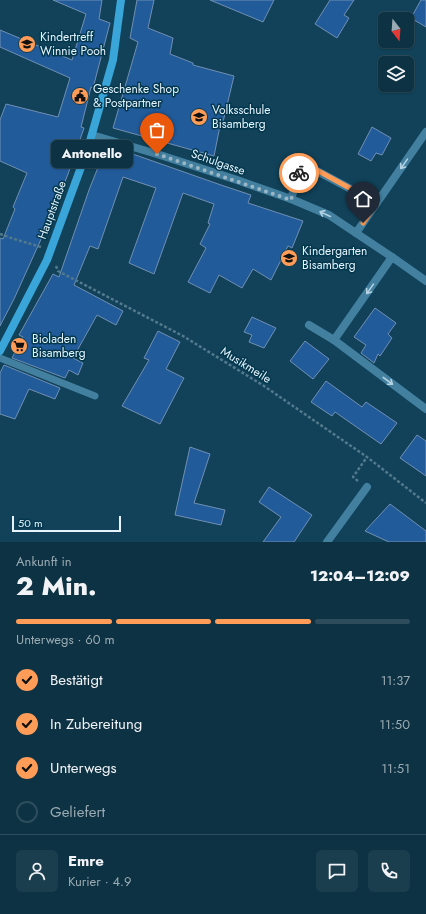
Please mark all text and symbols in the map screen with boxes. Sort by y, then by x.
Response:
north arrow [378,12,414,48]
map controls [378,12,414,92]
place label: Kindertreff Winnie Pooh [40,28,106,60]
school or university icon: Kindertreff Winnie Pooh [17,34,37,54]
button: layers [378,56,414,92]
place label: Geschenke Shop & Postpartner [93,80,179,112]
public building icon: Geschenke Shop & Postpartner [70,86,90,106]
place label: Volksschule Bisamberg [212,101,271,133]
school or university icon: Volksschule Bisamberg [189,107,209,127]
pin [140,113,174,154]
icon: bag [146,119,168,141]
callout: Antonello [51,140,133,168]
text: Antonello [62,144,122,163]
street label: Schulgasse [189,144,247,180]
courier [279,153,319,193]
one-way arrow [400,158,408,169]
icon: bike [288,162,310,184]
street label: Hauptstraße [33,178,71,242]
pin [346,182,380,223]
icon: home [352,188,374,210]
one-way arrow [319,210,331,217]
place label: Kindergarten Bisamberg [302,242,367,274]
school or university icon: Kindergarten Bisamberg [279,248,299,268]
one-way arrow [366,283,374,294]
place label: Bioladen Bisamberg [32,330,86,362]
supermarket icon: Bioladen Bisamberg [9,336,29,356]
street label: Musikmeile [217,342,275,388]
one-way arrow [383,377,394,385]
scale bar [12,514,121,533]
text: 50 m [18,515,43,531]
text: Ankunft in [16,552,72,571]
text: 12:04–12:09 [310,565,410,587]
text: 2 Min. [16,567,97,605]
text: Unterwegs · 60 m [16,630,115,649]
icon: check [16,669,38,691]
text: Bestätigt [50,669,103,691]
text: 11:37 [381,671,410,690]
icon: check [16,713,38,735]
text: In Zubereitung [50,713,142,735]
text: 11:50 [379,715,410,734]
icon: check [16,757,38,779]
text: Unterwegs [50,757,116,779]
text: 11:51 [381,759,410,778]
text: Geliefert [50,801,105,823]
button: person [16,850,58,892]
text: Emre [68,850,104,872]
button: chat [316,850,358,892]
button: phone [368,850,410,892]
text: Kurier · 4.9 [68,872,131,891]

